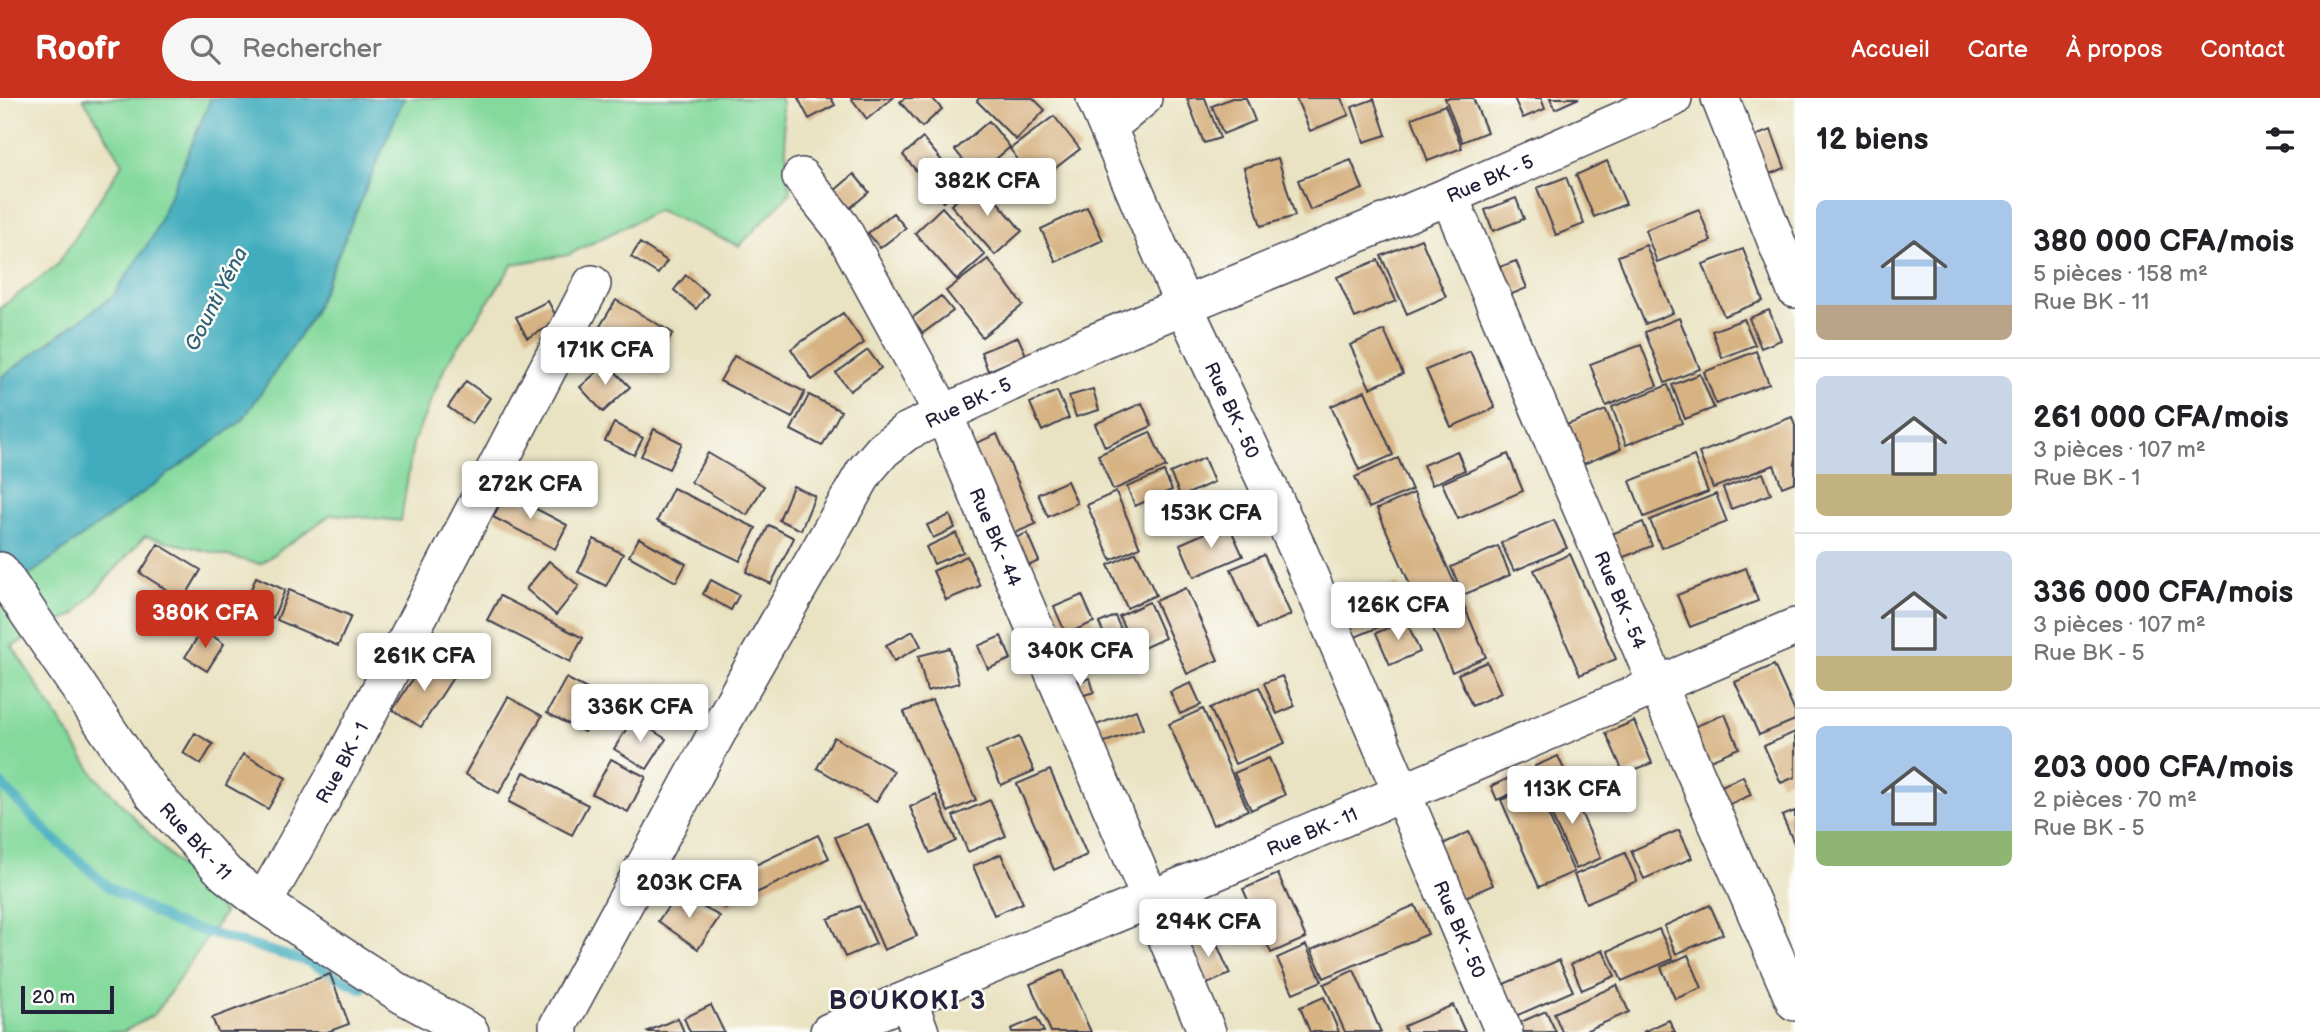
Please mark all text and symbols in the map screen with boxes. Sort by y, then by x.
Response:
search box [162,18,652,81]
text: Roofr [35,29,120,69]
icon: search [186,30,224,68]
text: Rechercher [242,34,381,65]
text: Accueil [1851,35,1930,64]
text: Carte [1968,35,2028,64]
text: À propos [2066,35,2162,64]
text: Contact [2200,35,2285,64]
icon: filters [2261,121,2299,159]
text: 12 biens [1816,122,1928,158]
street label: Rue BK - 5 [1443,150,1537,209]
pin: 382K CFA [915,158,1059,218]
text: 382K CFA [934,167,1040,195]
text: 380 000 CFA/mois [2033,224,2294,260]
icon: home [1872,228,1956,312]
water label: Gounti Yéna [180,243,253,355]
text: 5 pièces · 158 m² [2033,260,2208,288]
text: Rue BK - 11 [2033,288,2149,316]
pin: 171K CFA [533,328,677,387]
text: 171K CFA [557,336,653,364]
street label: Rue BK - 50 [1199,359,1264,462]
street label: Rue BK - 5 [922,374,1016,434]
text: 261 000 CFA/mois [2033,400,2289,436]
icon: home [1872,404,1956,488]
text: 3 pièces · 107 m² [2033,436,2206,464]
pin: 272K CFA [458,462,602,521]
text: Rue BK - 1 [2033,464,2141,492]
text: 272K CFA [478,470,582,498]
street label: Rue BK - 44 [964,485,1026,591]
pin: 153K CFA [1139,490,1283,550]
text: 153K CFA [1160,499,1262,527]
street label: Rue BK - 54 [1589,548,1651,653]
text: 336 000 CFA/mois [2033,575,2293,611]
icon: home [1872,579,1956,663]
pin: 126K CFA [1326,582,1470,642]
pin: 380K CFA [133,590,277,650]
text: 126K CFA [1347,591,1449,619]
text: 380K CFA [152,599,258,627]
text: 3 pièces · 107 m² [2033,611,2206,639]
pin: 340K CFA [1008,628,1152,688]
pin: 261K CFA [352,634,496,693]
text: 340K CFA [1027,637,1133,665]
text: Rue BK - 5 [2033,639,2145,667]
text: 261K CFA [373,642,475,670]
pin: 336K CFA [568,684,712,744]
text: 336K CFA [587,693,693,721]
street label: Rue BK - 1 [312,719,374,808]
text: 203 000 CFA/mois [2033,750,2294,786]
icon: home [1872,754,1956,838]
pin: 113K CFA [1500,766,1644,826]
text: 113K CFA [1523,775,1621,803]
text: 2 pièces · 70 m² [2033,786,2197,814]
street label: Rue BK - 11 [154,799,236,885]
street label: Rue BK - 11 [1264,803,1361,862]
text: Rue BK - 5 [2033,814,2145,842]
pin: 203K CFA [617,860,761,920]
text: 203K CFA [636,869,742,897]
street label: Rue BK - 50 [1428,878,1490,982]
pin: 294K CFA [1136,900,1280,959]
text: 294K CFA [1155,908,1261,936]
scale bar [21,983,114,1015]
text: 20 m [32,986,75,1009]
district label: BOUKOKI 3 [829,986,987,1017]

